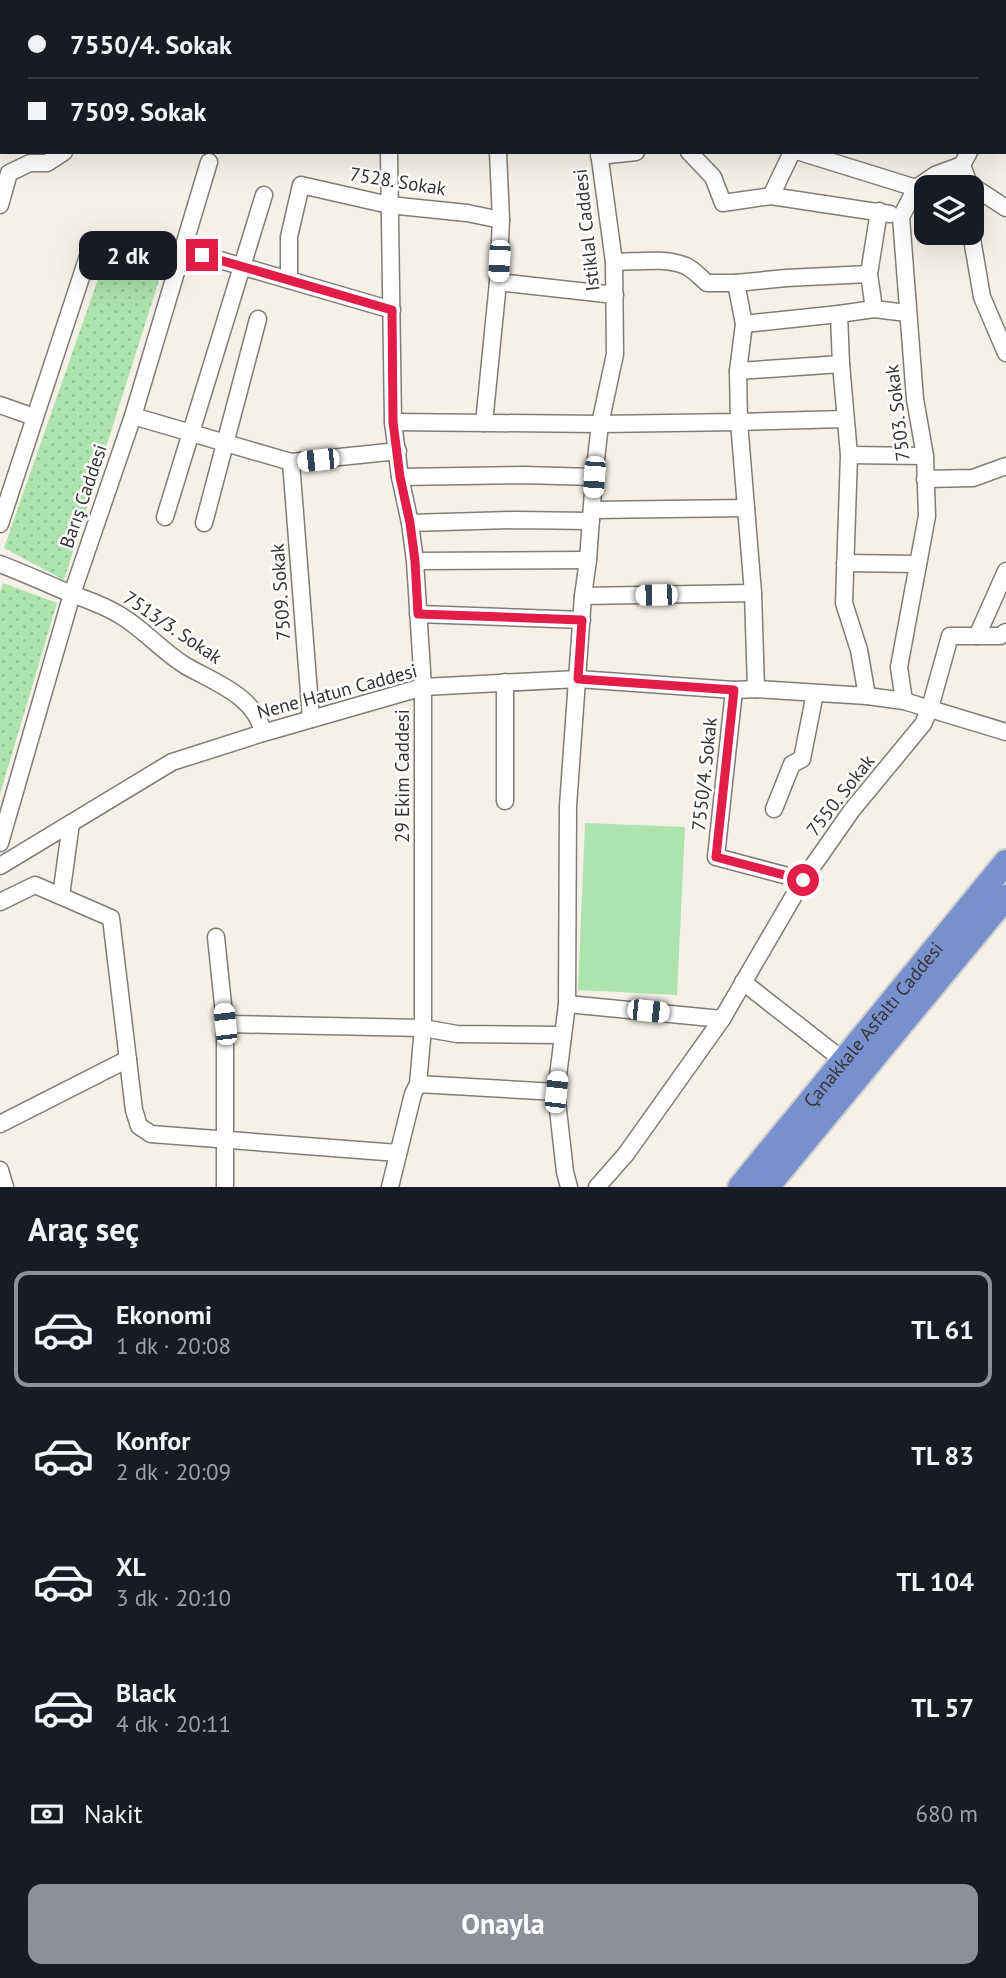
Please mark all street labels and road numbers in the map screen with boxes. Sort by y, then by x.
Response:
street label: 7528. Sokak [348,162,448,200]
street label: Istiklal Caddesi [568,168,604,292]
street label: 7503. Sokak [879,363,915,463]
street label: Barış Caddesi [54,441,112,551]
street label: 7509. Sokak [265,543,295,641]
street label: 7513/3. Sokak [119,585,227,669]
street label: Nene Hatun Caddesi [254,658,420,724]
street label: 29 Ekim Caddesi [390,709,414,843]
street label: 7550/4. Sokak [686,716,722,832]
street label: 7550. Sokak [801,749,879,841]
street label: Çanakkale Asfaltı Caddesi [798,937,948,1112]

